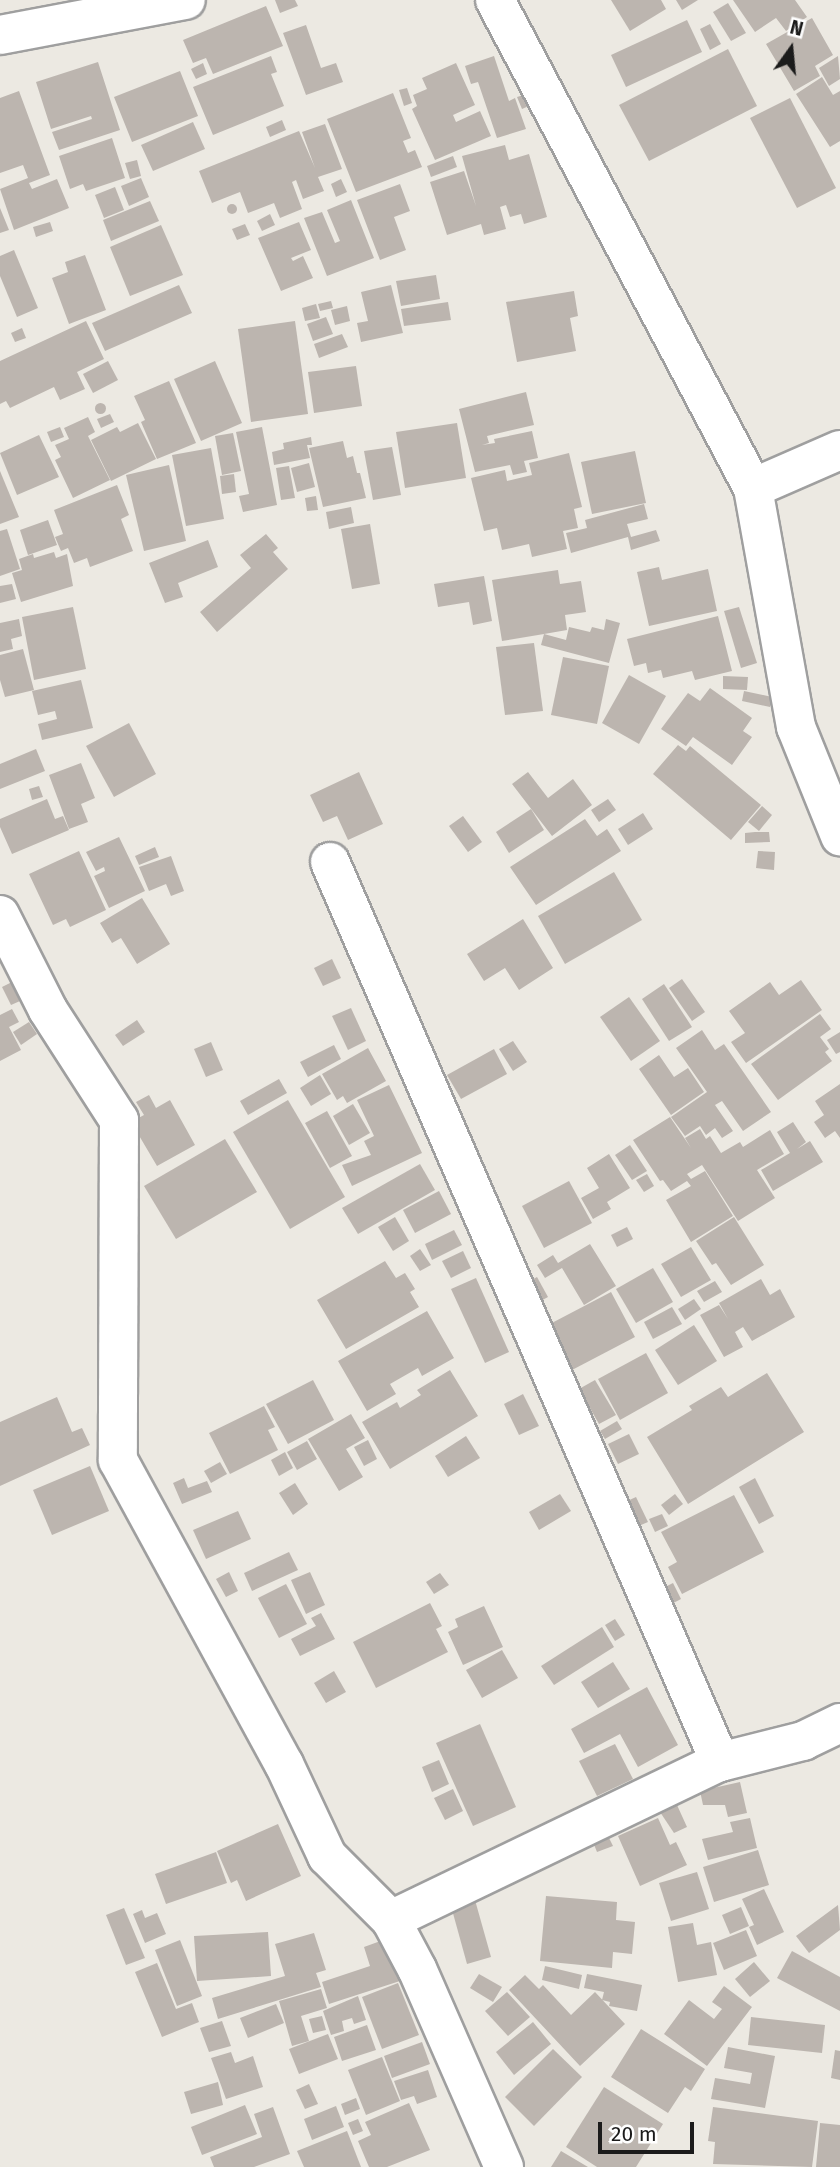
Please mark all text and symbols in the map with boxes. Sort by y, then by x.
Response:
north arrow [756,14,826,84]
text: N [787,15,806,41]
scale bar [602,2108,698,2152]
text: 20 m [611,2121,657,2147]

